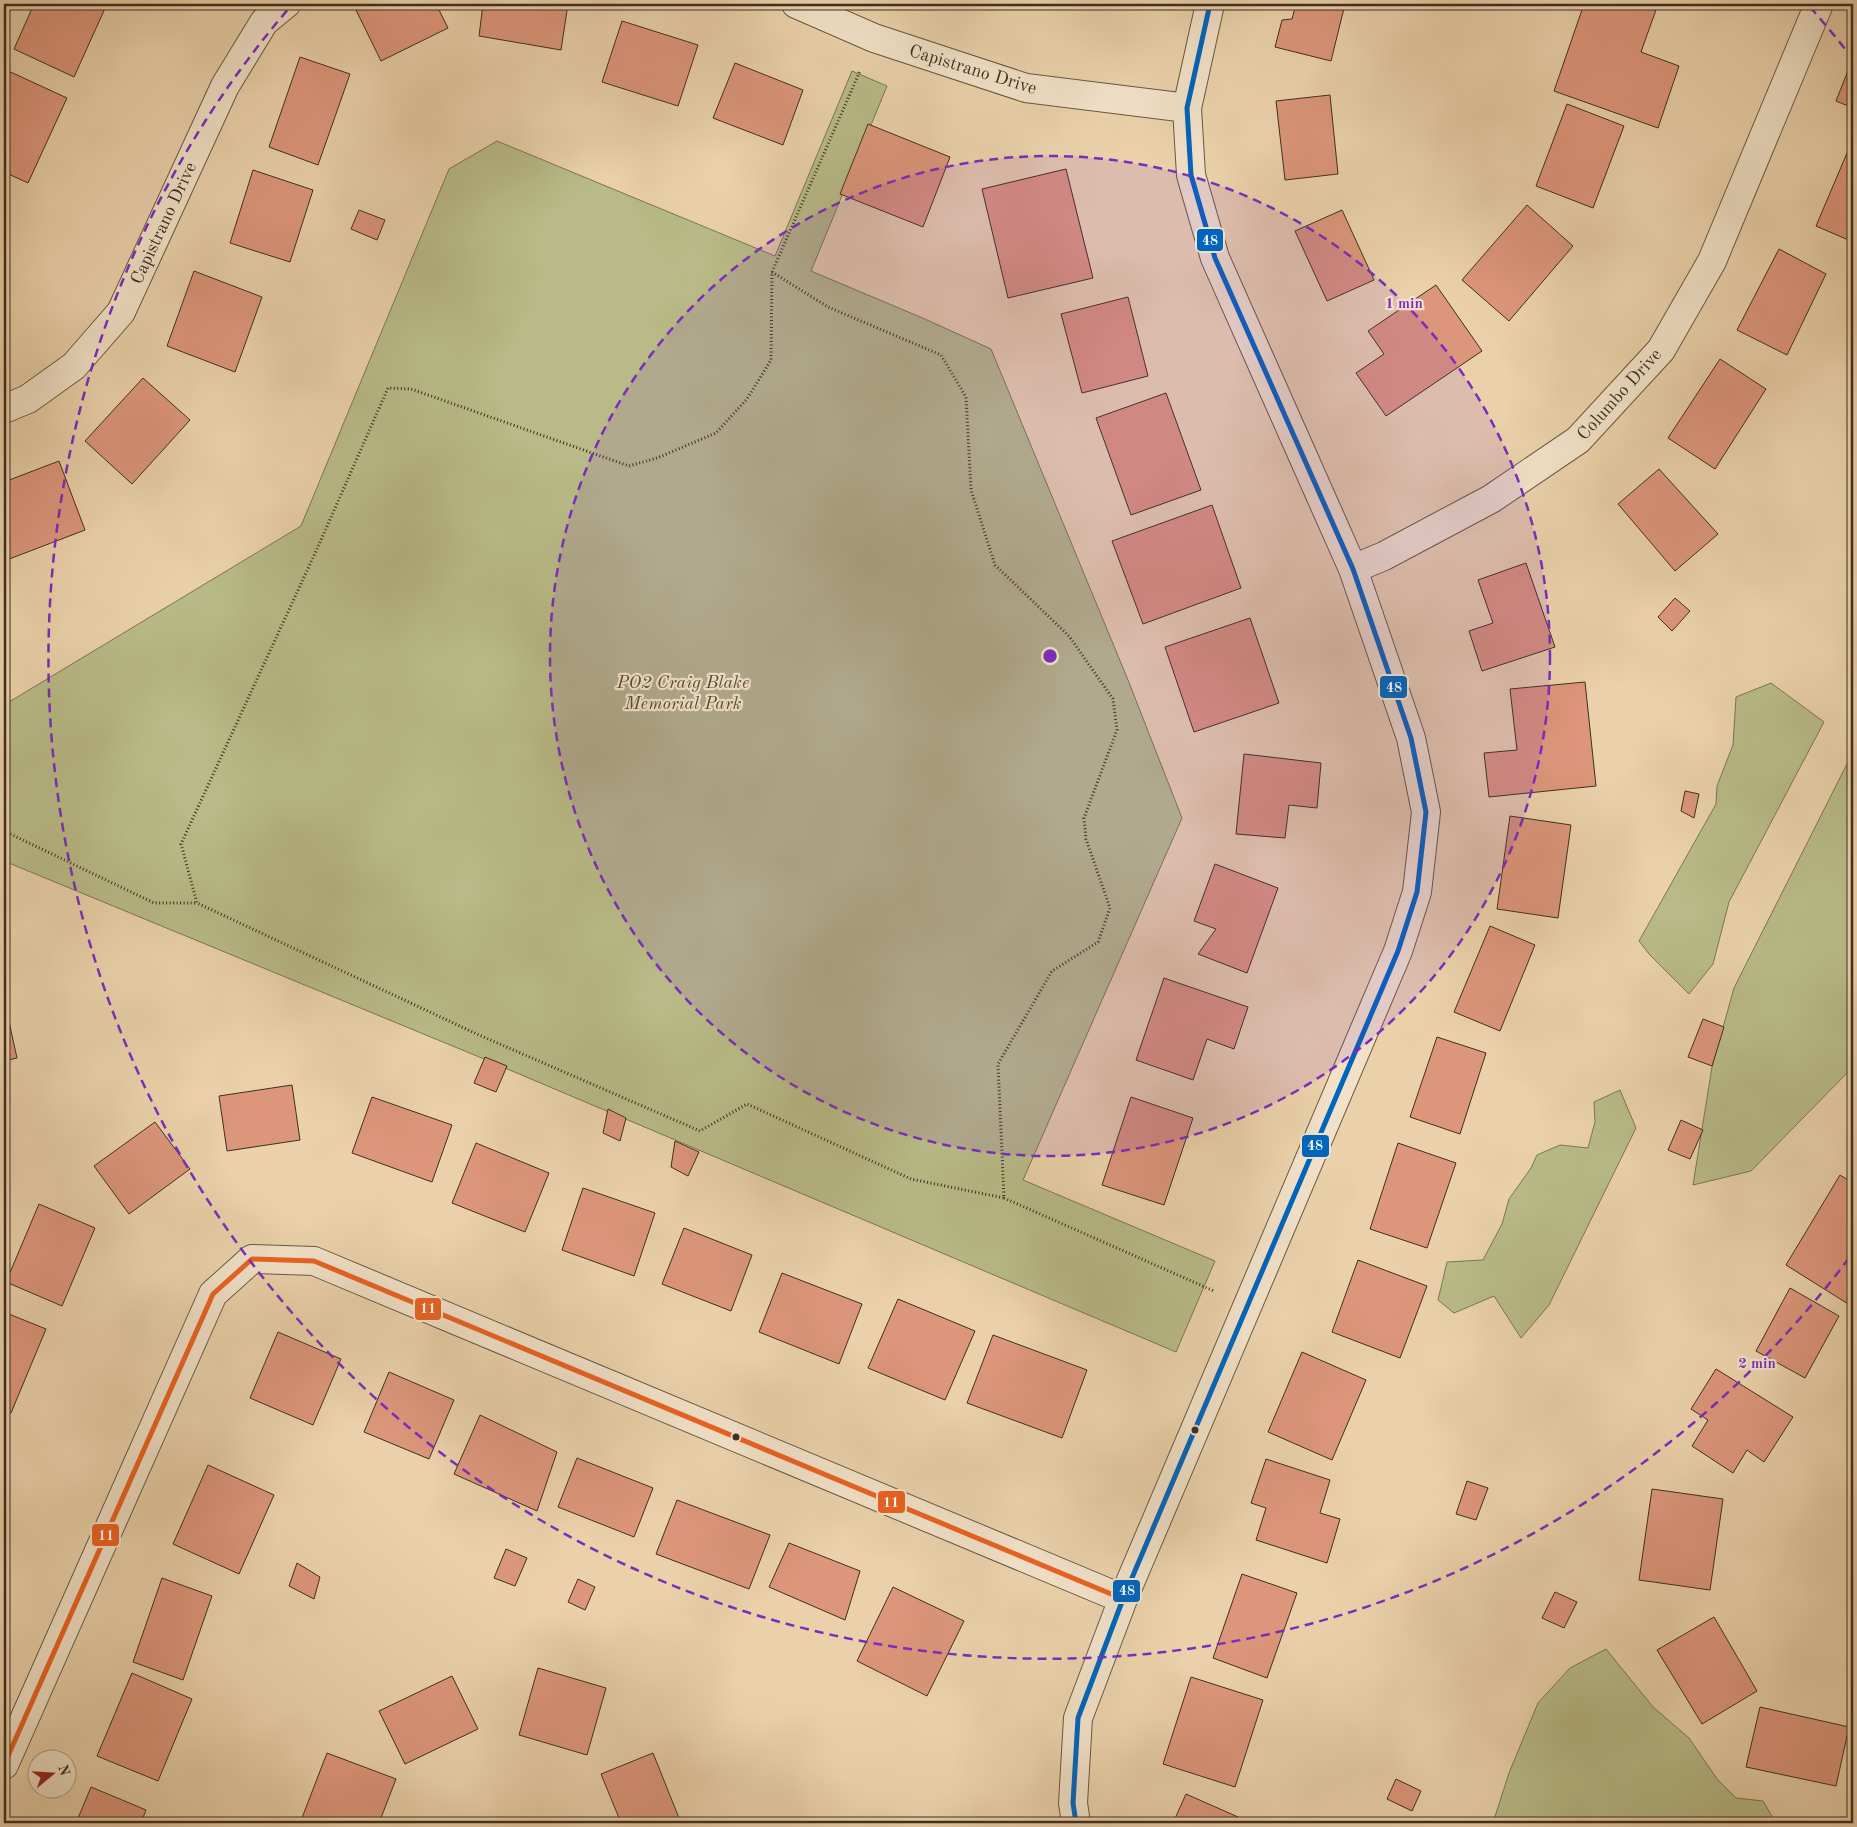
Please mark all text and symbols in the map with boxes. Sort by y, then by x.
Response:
street label: Capistrano Drive [907,42,1039,98]
street label: Capistrano Drive [128,160,200,287]
line badge: 48 [1196,228,1224,252]
text: 48 [1202,234,1218,248]
text: 1 min [1385,297,1423,312]
street label: Columbo Drive [1574,345,1665,444]
centre of rings [1041,647,1059,665]
park label: PO2 Craig Blake Memorial Park [616,674,749,713]
line badge: 48 [1379,675,1408,699]
text: 48 [1386,681,1402,695]
line badge: 48 [1301,1134,1330,1158]
text: 48 [1307,1139,1323,1153]
line badge: 11 [414,1297,442,1321]
text: 11 [420,1302,436,1316]
text: 2 min [1738,1357,1776,1372]
unlabelled marker [1190,1425,1200,1435]
unlabelled marker [731,1432,741,1442]
line badge: 11 [877,1490,906,1514]
text: 11 [883,1496,899,1510]
line badge: 11 [91,1523,120,1547]
text: 11 [98,1529,114,1543]
line badge: 48 [1112,1579,1141,1603]
text: 48 [1119,1584,1135,1598]
north arrow [28,1750,78,1800]
text: N [55,1763,72,1778]

